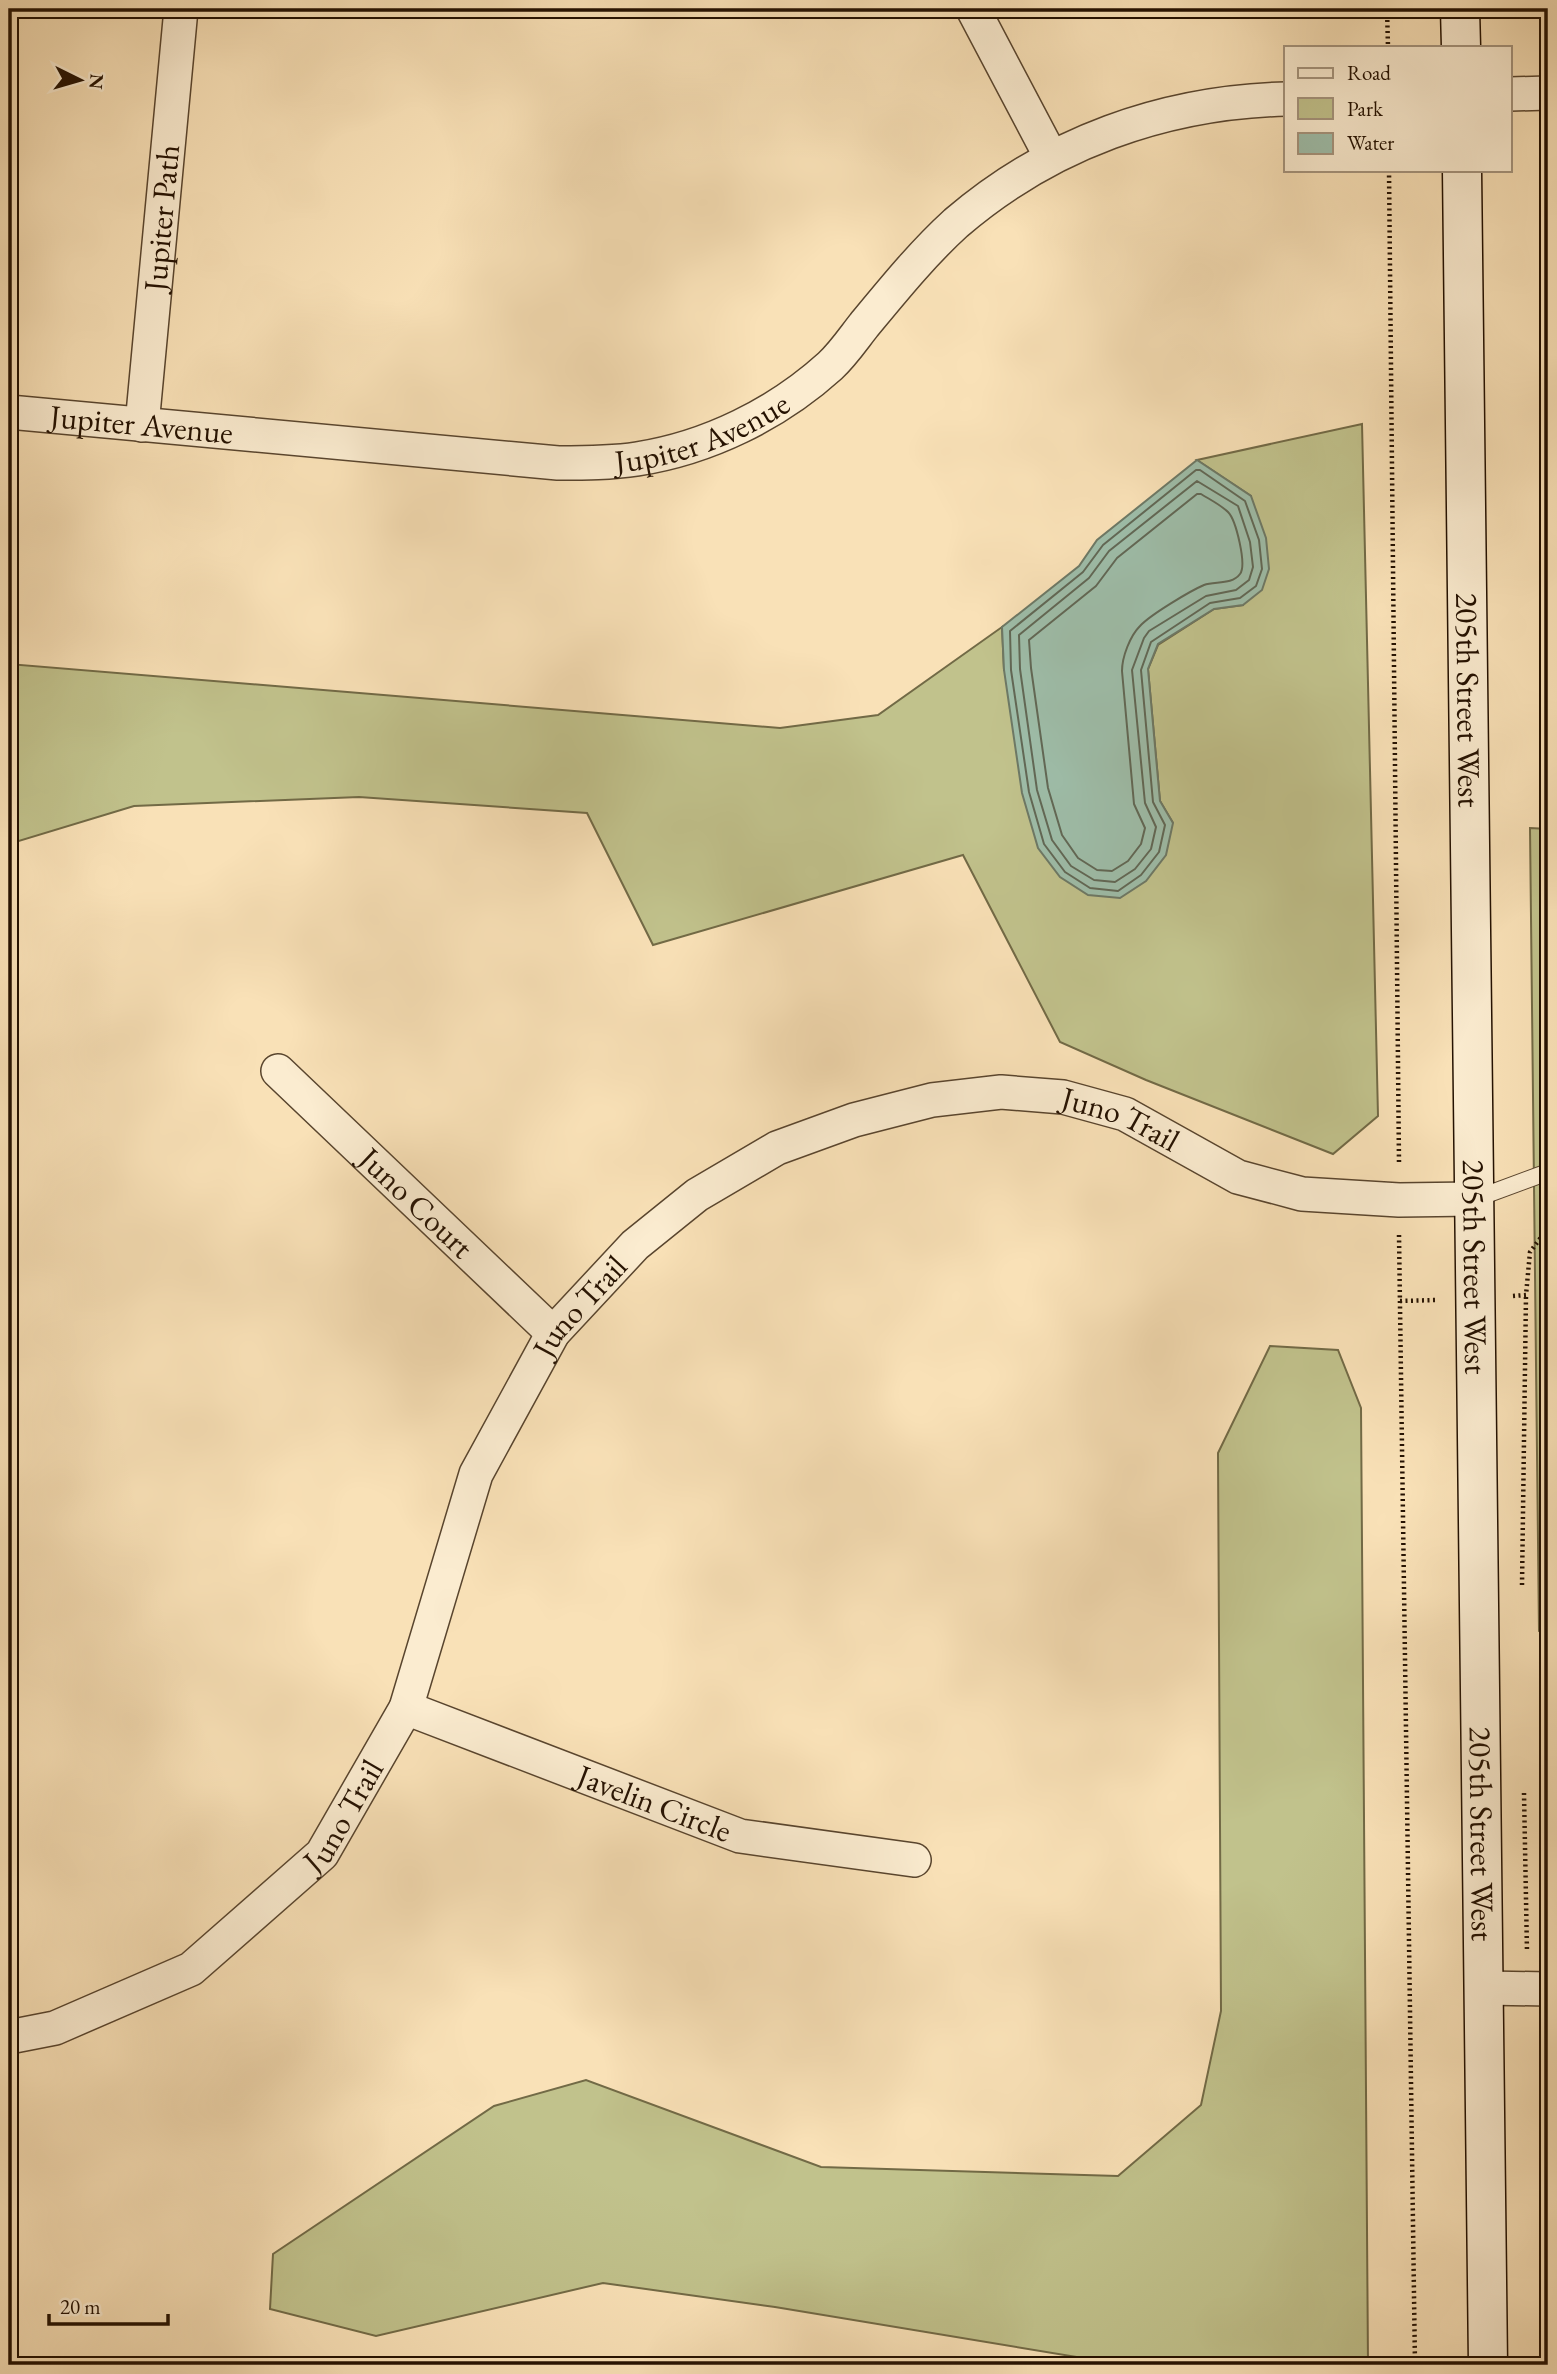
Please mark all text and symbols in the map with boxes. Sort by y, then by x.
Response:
north arrow [46,46,116,116]
legend [1284,46,1512,172]
text: Road [1347,59,1391,86]
text: N [83,73,110,91]
text: Park [1347,95,1384,122]
text: Water [1347,129,1394,156]
street label: Jupiter Path [133,143,189,296]
street label: Jupiter Avenue [610,383,797,483]
street label: Jupiter Avenue [45,395,235,454]
street label: 205th Street West [1446,592,1491,808]
street label: Juno Trail [1054,1076,1187,1161]
street label: Juno Court [348,1136,483,1267]
street label: 205th Street West [1453,1159,1497,1375]
street label: Juno Trail [521,1246,636,1368]
street label: 205th Street West [1459,1726,1504,1942]
street label: Juno Trail [292,1752,393,1884]
street label: Javelin Circle [568,1754,738,1852]
scale bar [49,2283,168,2327]
text: 20 m [60,2293,101,2320]

